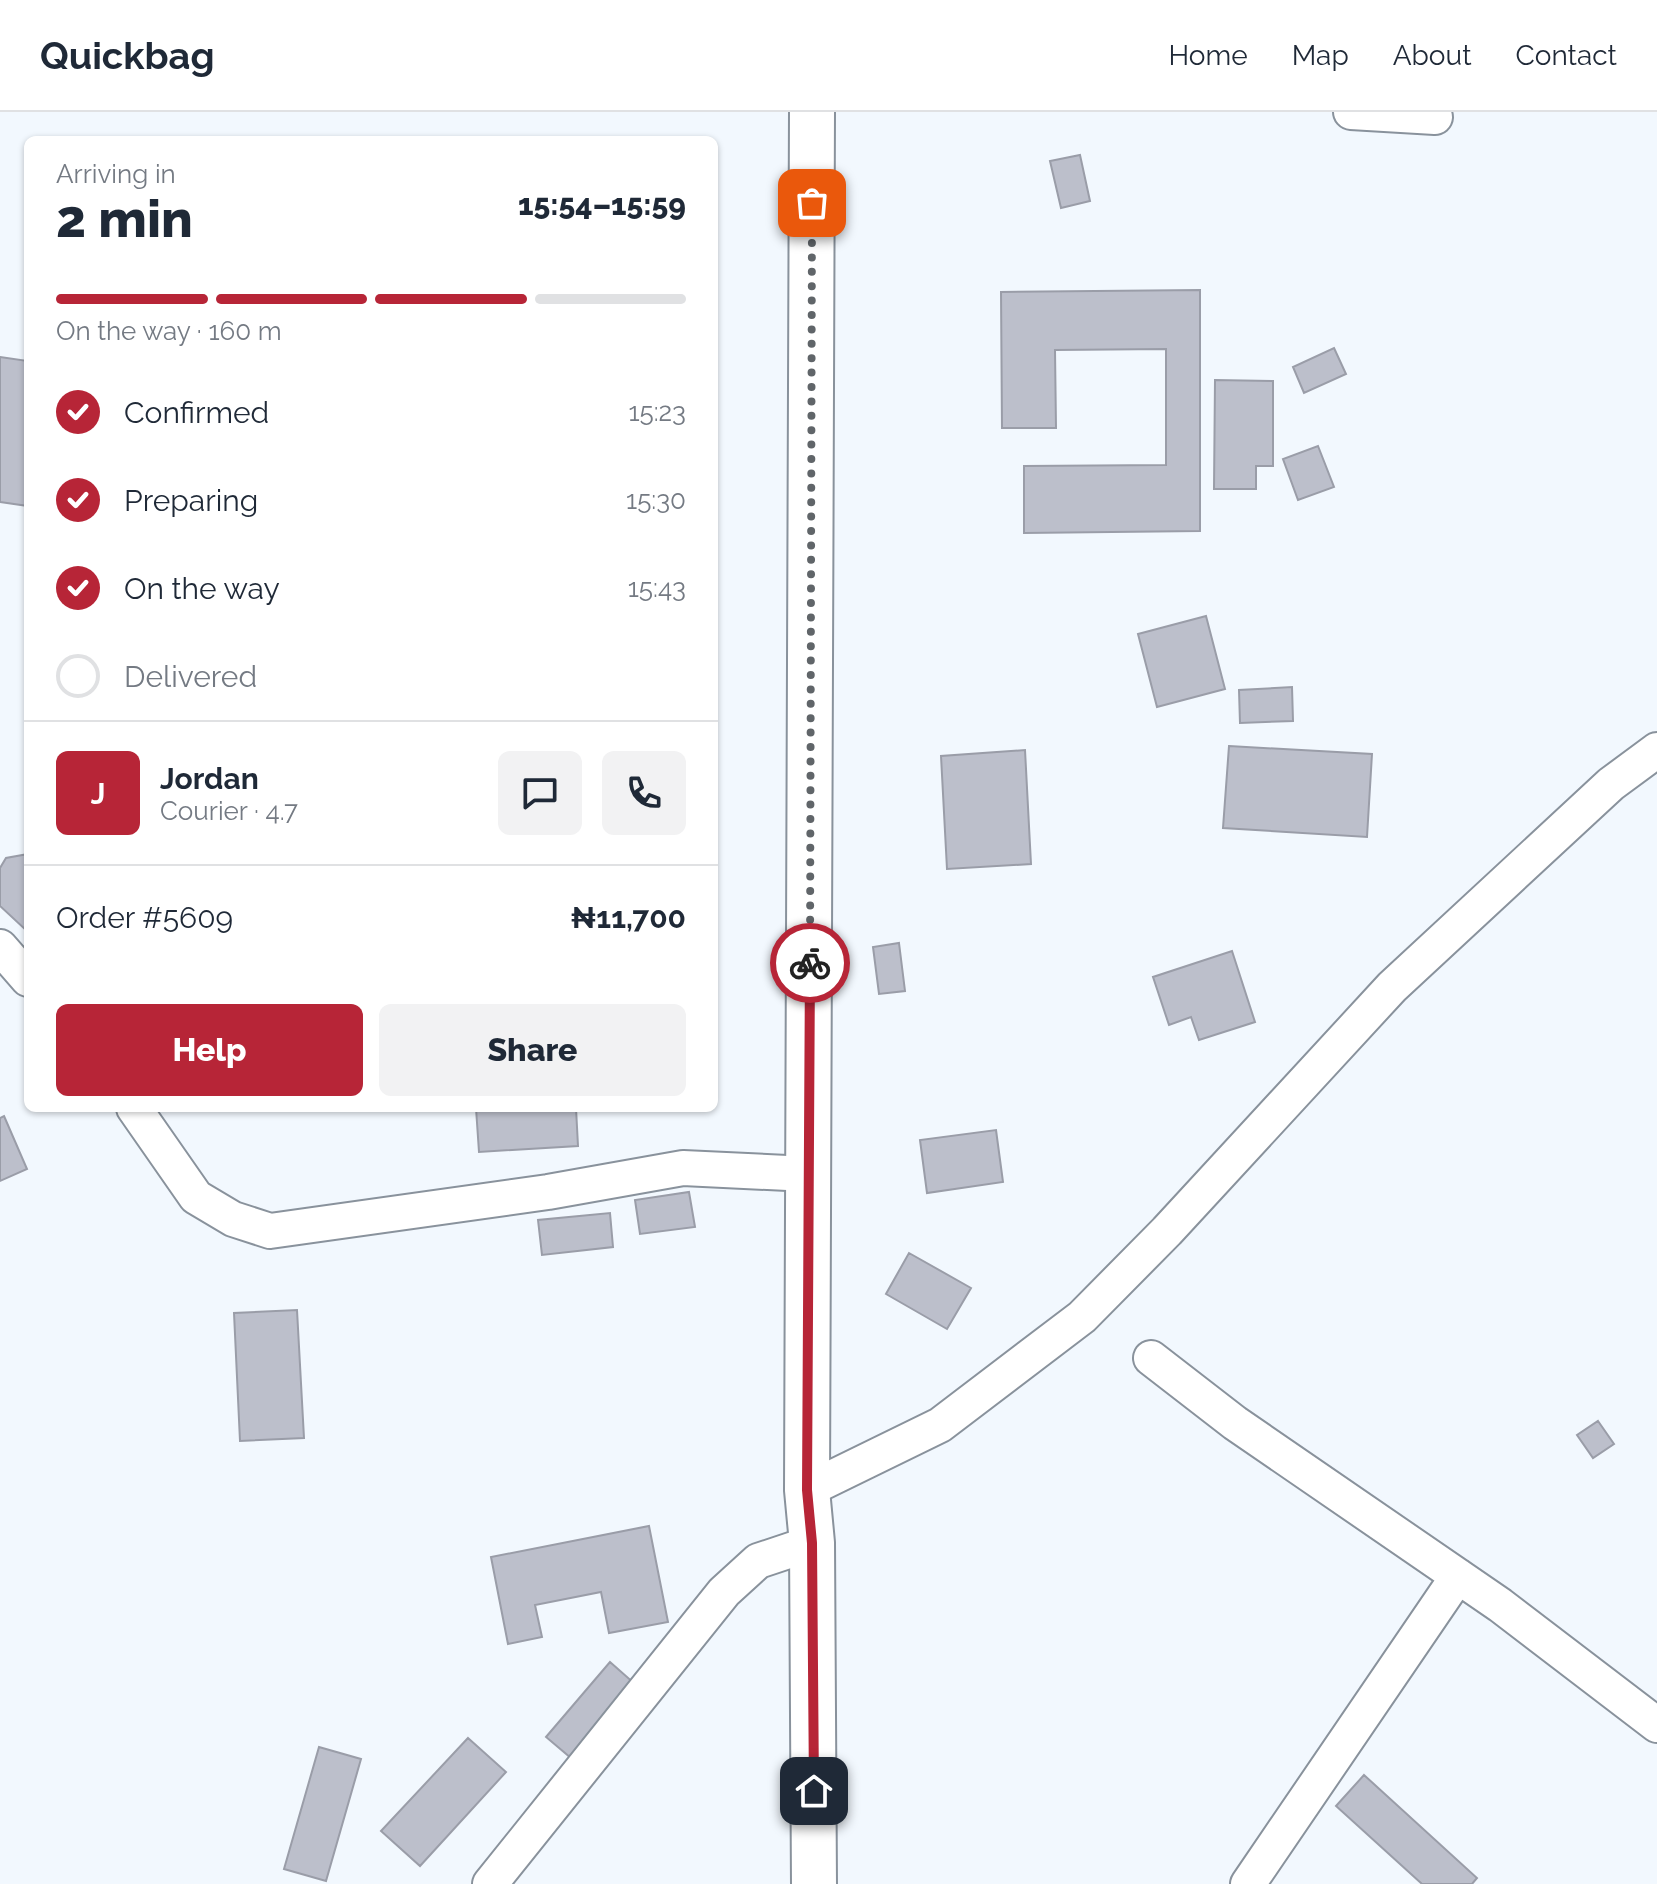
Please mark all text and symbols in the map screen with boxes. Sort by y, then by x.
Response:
text: Quickbag [40,33,215,78]
text: Home [1168,39,1248,72]
text: Map [1292,39,1349,72]
text: About [1393,39,1472,72]
text: Contact [1516,39,1617,72]
text: Arriving in [56,159,176,189]
pin [778,169,846,237]
icon: bag [790,181,834,225]
text: 15:54–15:59 [518,187,686,222]
text: 2 min [56,188,193,249]
text: On the way · 160 m [56,316,282,346]
icon: check [56,390,100,434]
text: Confirmed [124,395,269,430]
text: 15:23 [628,397,686,427]
icon: check [56,478,100,522]
text: Preparing [124,483,258,518]
text: 15:30 [626,485,686,515]
icon: check [56,566,100,610]
text: On the way [124,571,280,606]
text: 15:43 [628,573,686,603]
text: Delivered [124,659,257,694]
button: chat [498,751,582,835]
button: phone [602,751,686,835]
text: Jordan [160,761,259,796]
text: J [91,776,105,811]
text: Courier · 4.7 [160,796,298,826]
text: Order #5609 [56,900,233,935]
text: ₦11,700 [570,900,686,935]
courier [770,923,850,1003]
icon: bike [788,941,832,985]
button: Help [56,1004,363,1096]
button: Share [379,1004,686,1096]
pin [780,1757,848,1825]
icon: home [792,1769,836,1813]

